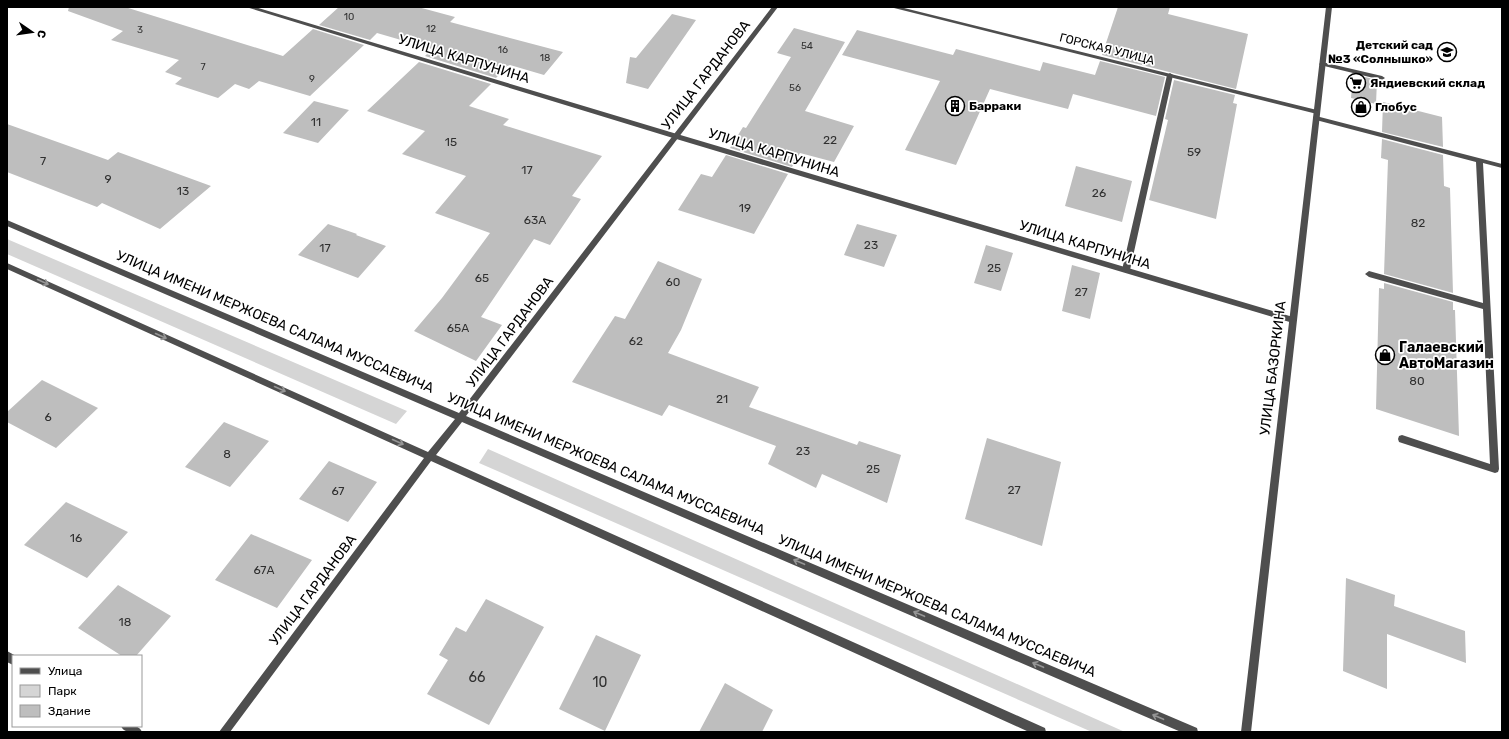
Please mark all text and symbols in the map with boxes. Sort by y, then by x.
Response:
house number: 10 [344,11,354,23]
north arrow [12,12,52,52]
street label: УЛИЦА ГАРДАНОВА [658,16,754,133]
house number: 12 [426,23,436,35]
house number: 3 [137,24,143,36]
text: С [34,29,48,40]
street label: ГОРСКАЯ УЛИЦА [1058,30,1156,68]
street label: УЛИЦА КАРПУНИНА [396,31,532,87]
place label: Детский сад №3 «Солнышко» [1328,38,1434,66]
house number: 54 [801,40,813,52]
school or university icon: Детский сад №3 «Солнышко» [1436,41,1458,63]
house number: 16 [498,44,508,56]
house number: 18 [540,52,550,64]
house number: 7 [200,61,206,73]
supermarket icon: Яндиевский склад [1345,72,1367,94]
house number: 9 [309,73,315,85]
place label: Яндиевский склад [1370,76,1485,90]
house number: 56 [789,82,801,94]
building icon: Барраки [944,95,966,117]
shop icon: Глобус [1350,96,1372,118]
place label: Барраки [969,99,1021,113]
place label: Глобус [1375,100,1417,114]
house number: 11 [311,115,321,129]
street label: УЛИЦА КАРПУНИНА [706,125,842,181]
house number: 22 [823,133,837,147]
house number: 15 [445,135,457,149]
house number: 59 [1187,145,1201,159]
house number: 7 [40,154,46,168]
house number: 17 [521,163,533,177]
house number: 9 [104,172,112,186]
house number: 13 [177,184,189,198]
house number: 26 [1092,186,1106,200]
house number: 19 [739,201,751,215]
house number: 63А [524,213,546,227]
house number: 82 [1411,216,1425,230]
street label: УЛИЦА КАРПУНИНА [1017,217,1153,273]
house number: 23 [864,238,878,252]
house number: 17 [319,241,331,255]
street label: УЛИЦА ИМЕНИ МЕРЖОЕВА САЛАМА МУССАЕВИЧА [114,247,437,397]
house number: 25 [987,261,1001,275]
house number: 65 [475,271,489,285]
street label: УЛИЦА ГАРДАНОВА [463,273,558,391]
house number: 60 [666,275,680,289]
one-way arrow [36,279,48,287]
house number: 27 [1074,285,1088,299]
street label: УЛИЦА БАЗОРКИНА [1256,299,1290,436]
house number: 65А [447,321,469,335]
one-way arrow [155,333,167,340]
house number: 62 [629,334,643,348]
place label: Галаевский АвтоМагазин [1399,339,1494,372]
shop icon: Галаевский АвтоМагазин [1374,344,1396,366]
house number: 80 [1409,374,1425,388]
one-way arrow [273,386,285,393]
street label: УЛИЦА ИМЕНИ МЕРЖОЕВА САЛАМА МУССАЕВИЧА [445,389,768,539]
house number: 21 [716,392,728,406]
house number: 6 [44,410,52,424]
one-way arrow [392,439,404,446]
house number: 23 [796,444,810,458]
house number: 8 [223,447,231,461]
house number: 25 [866,462,880,476]
house number: 27 [1007,483,1021,497]
house number: 67 [331,484,345,498]
house number: 16 [70,531,82,545]
street label: УЛИЦА ГАРДАНОВА [266,531,361,649]
street label: УЛИЦА ИМЕНИ МЕРЖОЕВА САЛАМА МУССАЕВИЧА [776,531,1099,681]
one-way arrow [794,558,806,566]
house number: 67А [253,563,275,577]
one-way arrow [913,610,925,617]
house number: 18 [119,615,131,629]
legend [12,655,142,727]
one-way arrow [1033,661,1045,668]
text: Улица [48,664,82,678]
house number: 66 [469,669,485,686]
house number: 10 [593,674,608,691]
text: Парк [48,684,77,698]
text: Здание [48,704,91,718]
one-way arrow [1152,712,1164,720]

